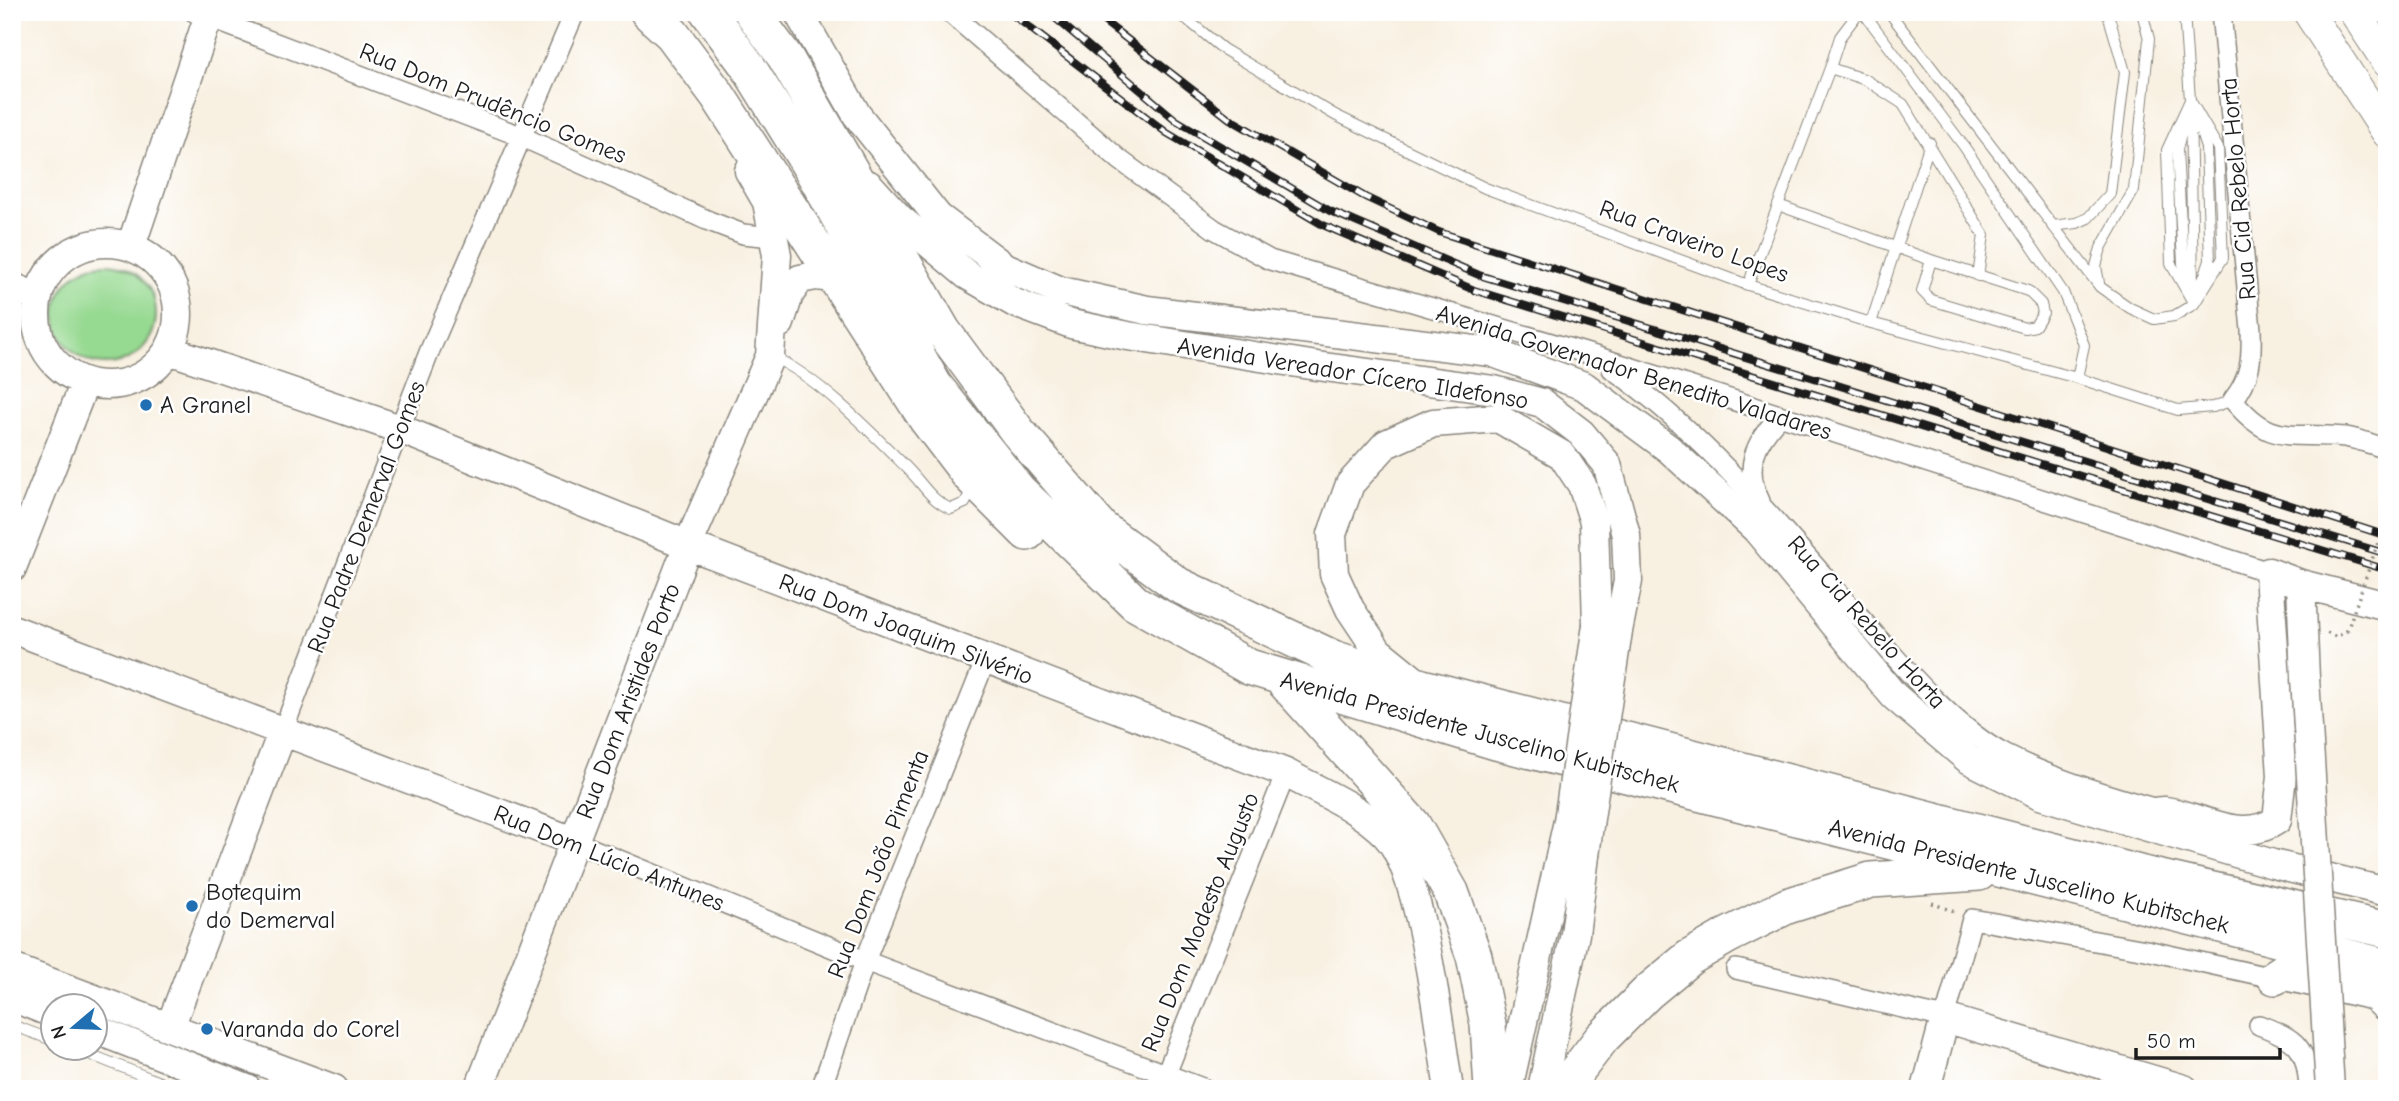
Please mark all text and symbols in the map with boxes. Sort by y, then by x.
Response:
street label: Rua Dom Prudêncio Gomes [355,37,631,169]
street label: Rua Cid Rebelo Horta [2214,77,2262,301]
street label: Rua Craveiro Lopes [1596,194,1792,288]
street label: Avenida Governador Benedito Valadares [1433,298,1835,446]
street label: Avenida Vereador Cícero Ildefonso [1175,331,1531,415]
street label: Rua Padre Demerval Gomes [301,377,431,657]
place label: A Granel [160,391,251,419]
marker: A Granel [138,397,154,413]
street label: Rua Cid Rebelo Horta [1782,530,1952,714]
street label: Rua Dom Joaquim Silvério [775,568,1037,690]
street label: Rua Dom Aristides Porto [570,579,686,823]
street label: Avenida Presidente Juscelino Kubitschek [1277,665,1683,799]
street label: Rua Dom João Pimenta [822,746,934,982]
street label: Rua Dom Modesto Augusto [1135,788,1265,1056]
street label: Rua Dom Lúcio Antunes [490,799,728,917]
street label: Avenida Presidente Juscelino Kubitschek [1826,813,2233,939]
place label: Botequim do Demerval [206,878,335,934]
marker: Botequim do Demerval [184,898,200,914]
north arrow [38,992,108,1062]
place label: Varanda do Corel [221,1015,400,1043]
scale bar [2136,1017,2280,1061]
marker: Varanda do Corel [199,1021,215,1037]
text: N [46,1023,71,1042]
text: 50 m [2147,1029,2196,1053]

